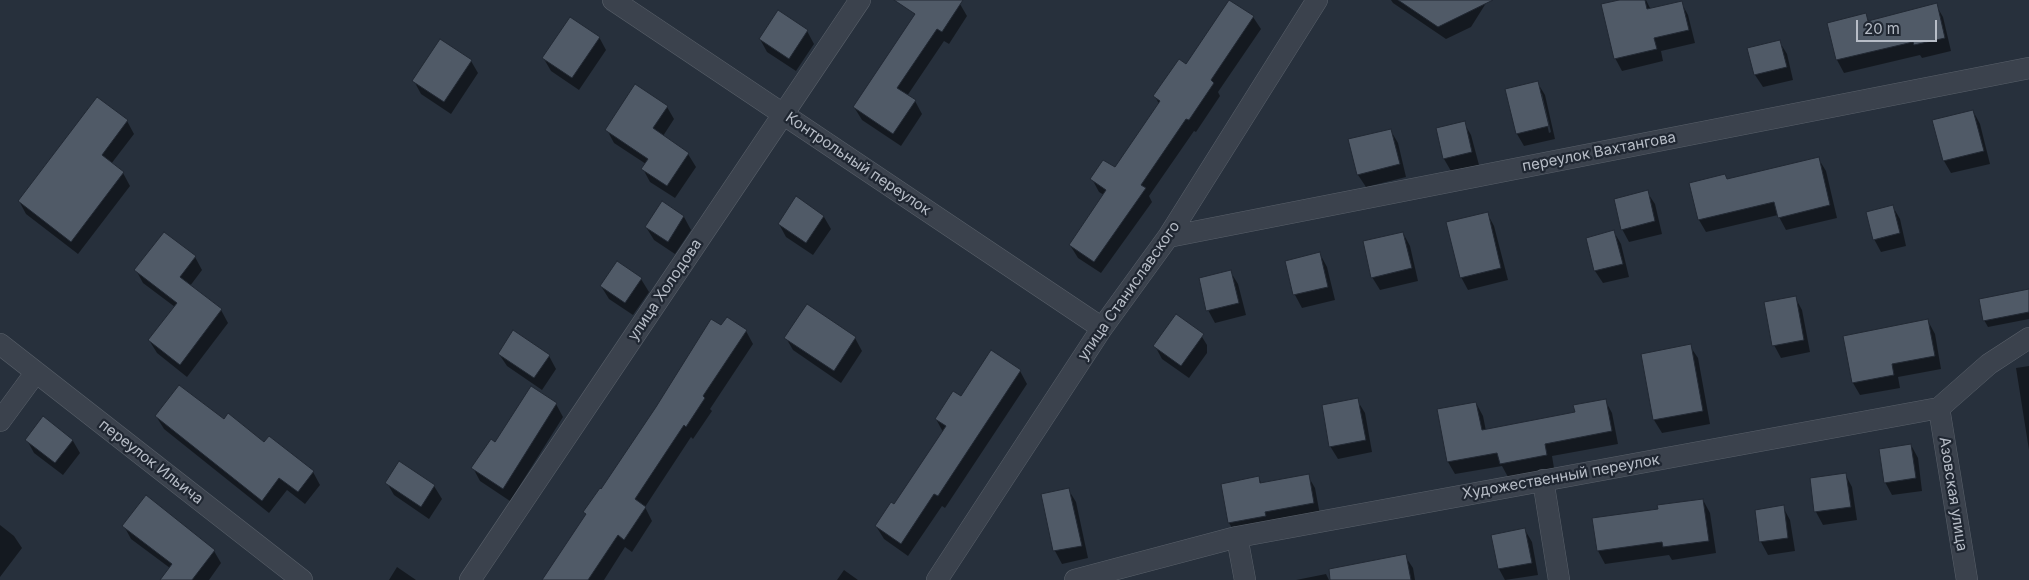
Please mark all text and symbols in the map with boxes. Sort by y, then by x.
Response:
scale bar [1859,10,1940,42]
text: 20 m [1864,19,1900,38]
street label: Контрольный переулок [782,109,934,219]
street label: переулок Вахтангова [1521,128,1677,176]
street label: улица Станиславского [1074,218,1184,364]
street label: улица Холодова [624,236,706,344]
street label: переулок Ильича [95,416,207,508]
street label: Азовская улица [1935,436,1971,552]
street label: Художественный переулок [1461,451,1661,503]

